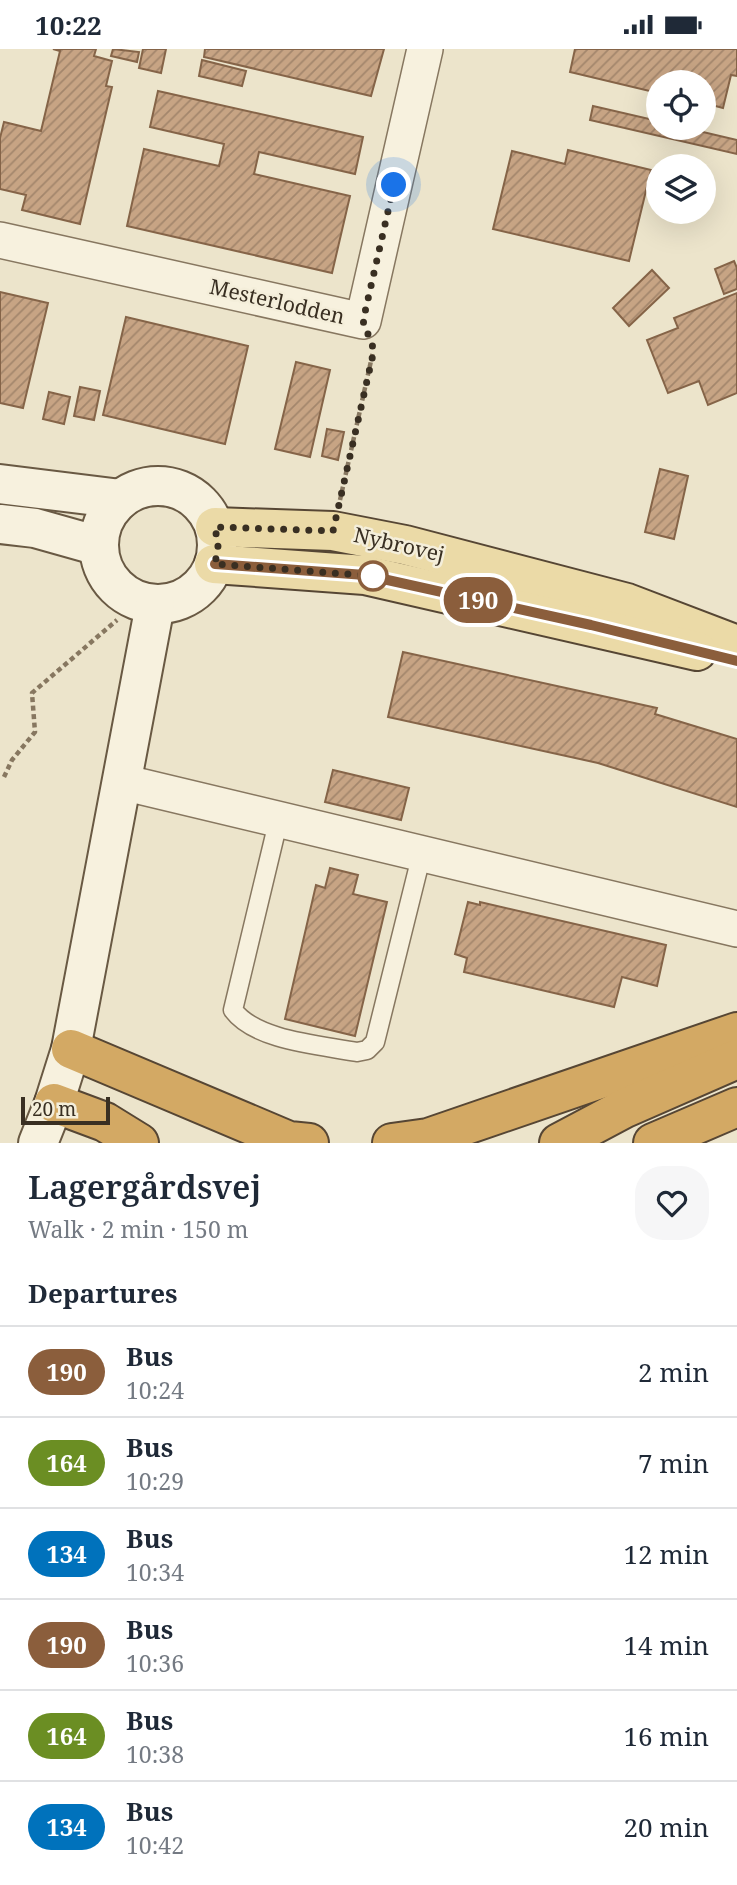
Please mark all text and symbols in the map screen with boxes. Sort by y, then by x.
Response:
text: 10:22 [35,7,102,43]
map controls [646,70,716,224]
button: locate [646,70,716,140]
button: layers [646,154,716,224]
your location [376,167,411,202]
street label: Mesterlodden [207,272,348,330]
street label: Nybrovej [351,520,447,568]
unlabelled marker [358,561,388,591]
line badge: 190 [438,577,518,623]
text: 190 [458,583,498,616]
scale bar [21,1094,110,1126]
text: 20 m [32,1096,76,1122]
text: Lagergårdsvej [28,1164,261,1209]
button: heart [635,1166,709,1240]
text: Walk · 2 min · 150 m [28,1213,248,1245]
text: Departures [28,1275,178,1311]
text: Bus [126,1338,173,1374]
text: 2 min [638,1354,709,1390]
text: 190 [46,1355,87,1388]
text: 10:24 [126,1374,184,1406]
text: Bus [126,1429,173,1465]
text: 7 min [638,1445,709,1481]
text: 164 [46,1446,87,1479]
text: 10:29 [126,1465,184,1497]
text: Bus [126,1520,173,1556]
text: 12 min [624,1536,709,1572]
text: 134 [46,1537,87,1570]
text: 10:34 [126,1556,184,1588]
text: Bus [126,1611,173,1647]
text: 14 min [624,1627,709,1663]
text: 190 [46,1628,87,1661]
text: 10:36 [126,1647,184,1679]
text: Bus [126,1702,173,1738]
text: 16 min [624,1718,709,1754]
text: 164 [46,1719,87,1752]
text: 10:38 [126,1738,184,1770]
text: Bus [126,1793,173,1829]
text: 20 min [624,1809,709,1845]
text: 134 [46,1810,87,1843]
text: 10:42 [126,1829,184,1861]

